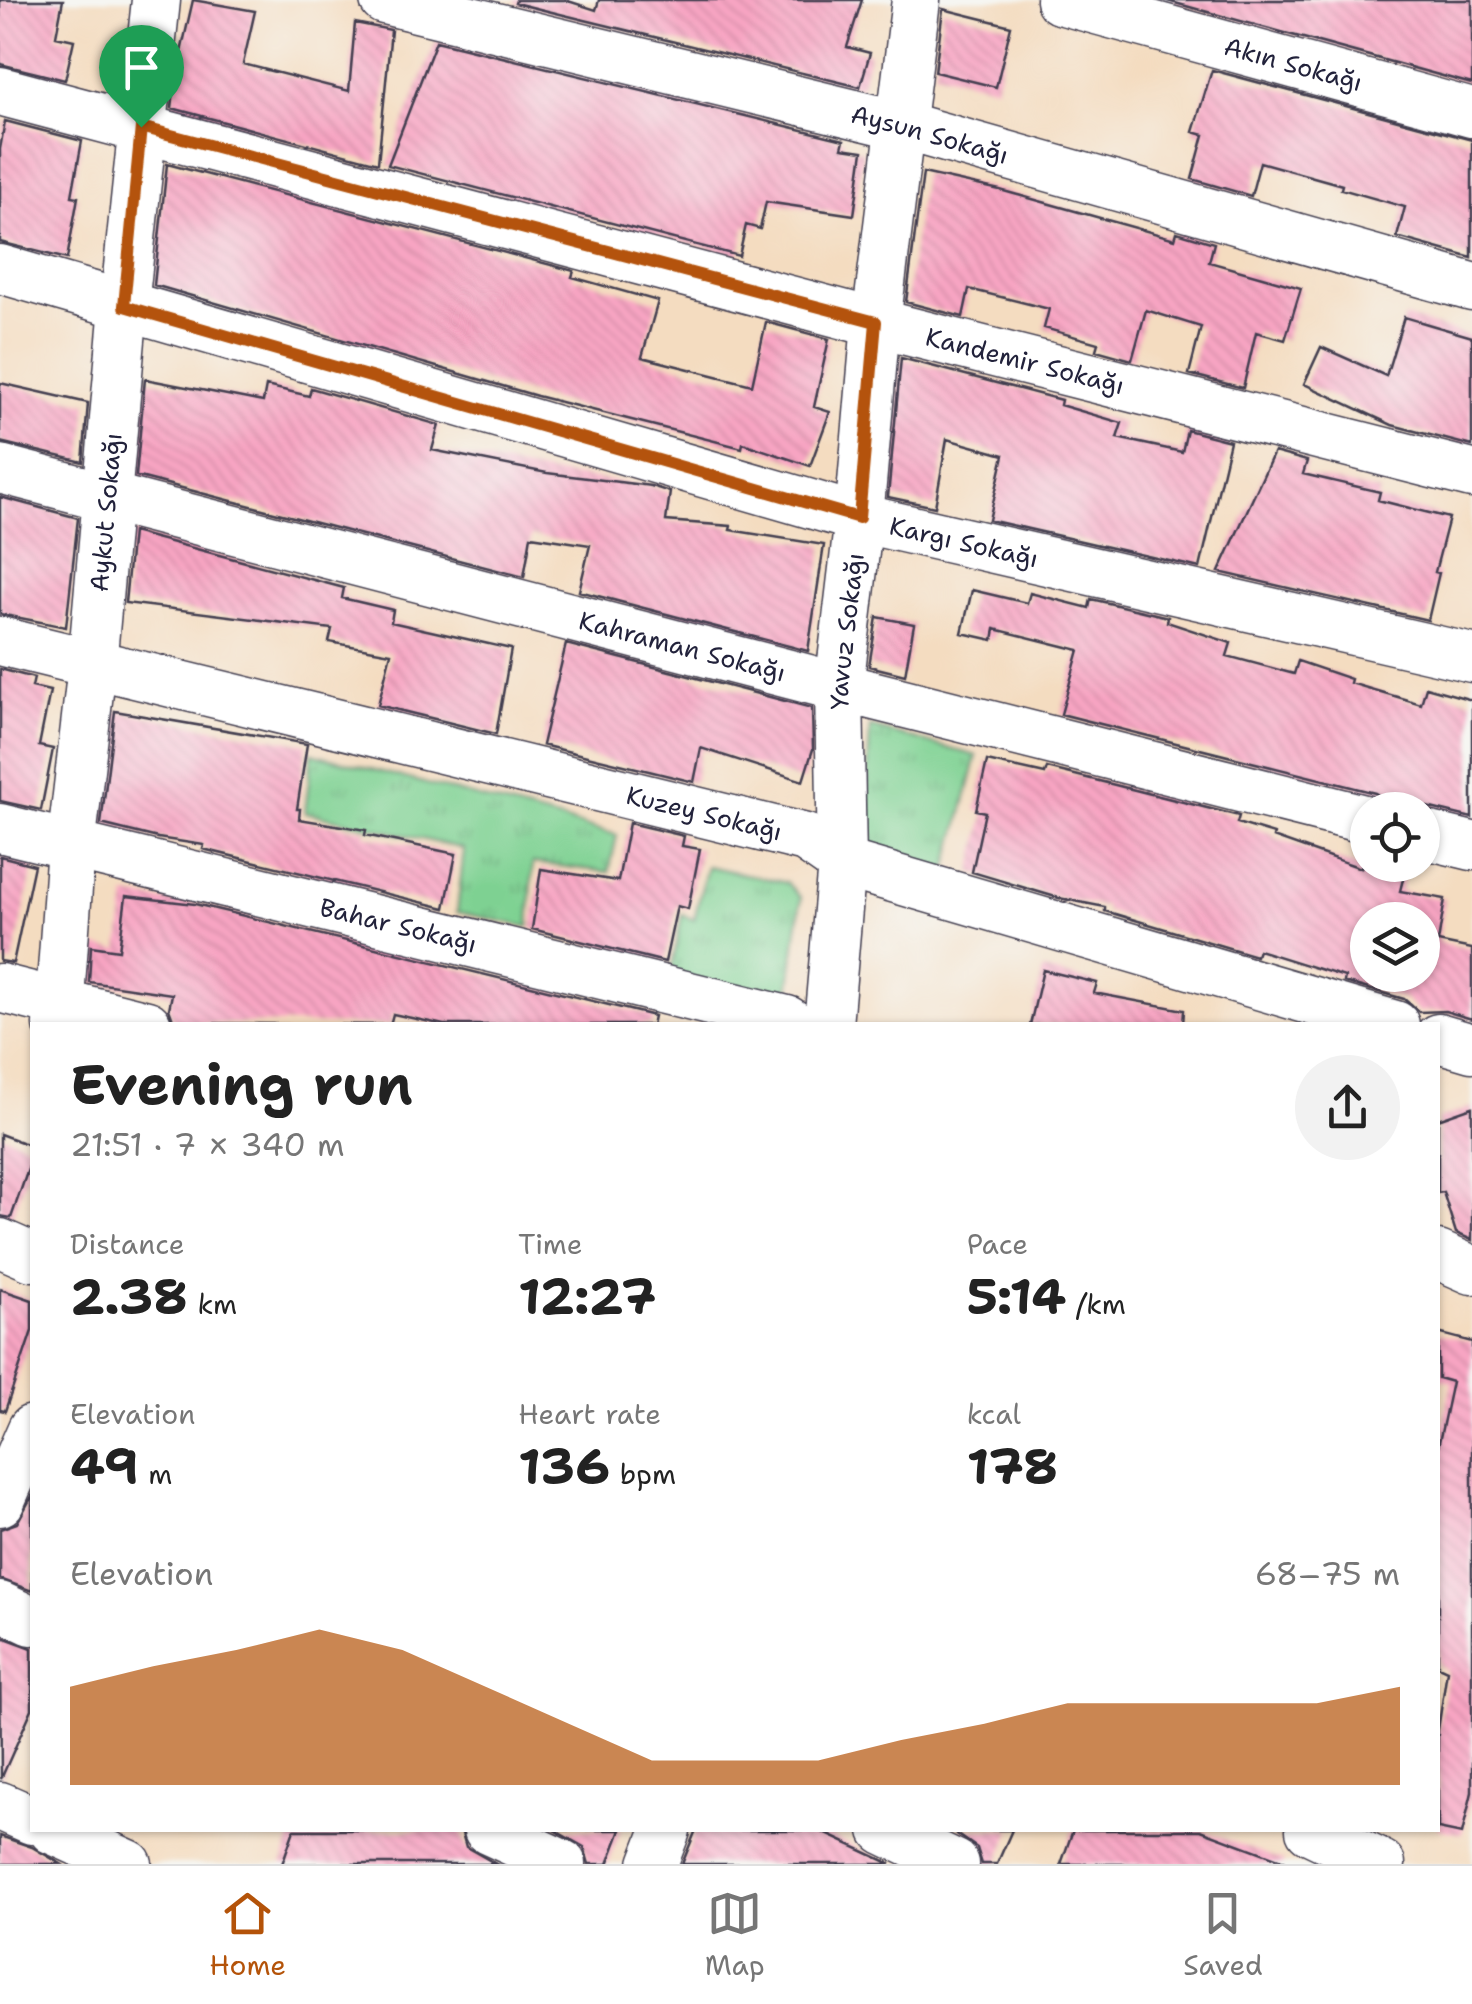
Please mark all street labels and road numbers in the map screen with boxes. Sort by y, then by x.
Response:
street label: Akın Sokağı [1220,29,1366,99]
street label: Aysun Sokağı [848,97,1012,172]
street label: Kandemir Sokağı [922,319,1128,402]
street label: Aykut Sokağı [82,431,130,593]
street label: Kargı Sokağı [886,508,1042,575]
street label: Yavuz Sokağı [822,551,872,710]
street label: Kahraman Sokağı [575,603,789,689]
street label: Kuzey Sokağı [623,778,786,849]
street label: Bahar Sokağı [316,890,480,961]

